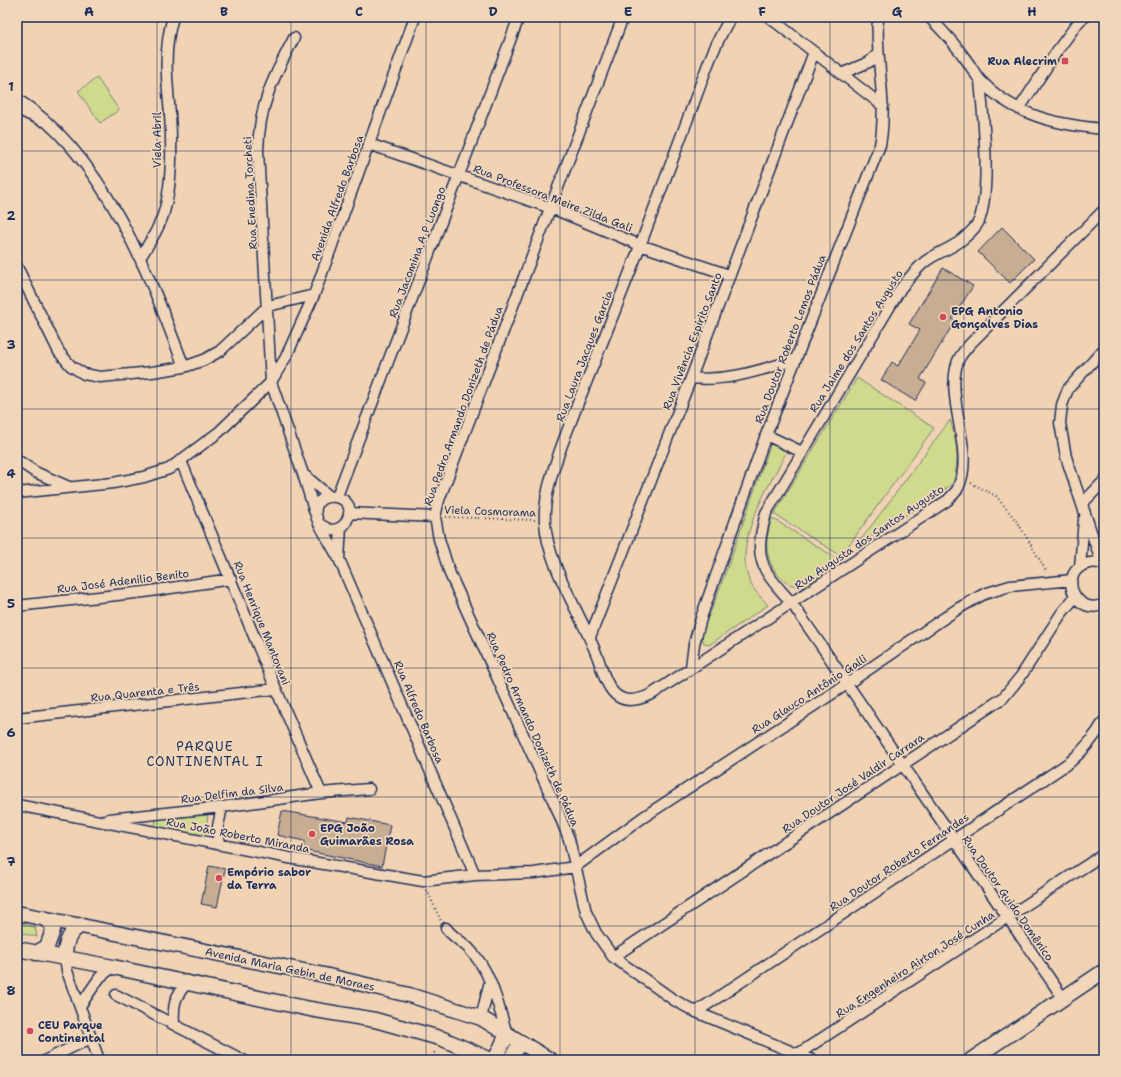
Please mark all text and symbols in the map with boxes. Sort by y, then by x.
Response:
text: A [84,3,94,20]
text: B [220,3,228,20]
text: C [355,3,363,20]
text: D [488,3,498,20]
text: E [624,3,633,20]
text: F [758,3,766,20]
text: G [892,3,903,20]
text: H [1027,3,1037,20]
place label: Rua Alecrim [987,54,1057,69]
marker: Rua Alecrim [1060,56,1070,66]
text: 1 [8,78,14,95]
street label: Viela Abril [150,111,165,168]
street label: Avenida Alfredo Barbosa [308,133,367,263]
street label: Rua Enedina Torcheti [240,136,261,250]
street label: Rua Professora Meire Zilda Gali [471,161,634,236]
street label: Rua Jacomina A P Luongo [385,184,450,320]
text: 2 [6,207,16,224]
street label: Rua Doutor Roberto Lemos Pádua [751,252,830,426]
street label: Rua Jaime dos Santos Augusto [806,267,907,415]
street label: Rua Vivência Espírito Santo [659,270,726,412]
street label: Rua Laura Jacques Garcia [552,288,616,424]
street label: Rua Pedro Armando Donizeth de Pádua [420,304,507,508]
place label: EPG Antonio Gonçalves Dias [951,304,1038,332]
marker: EPG Antonio Gonçalves Dias [938,312,948,322]
text: 3 [6,336,16,353]
text: 4 [6,465,16,482]
street label: Rua Augusta dos Santos Augusto [792,481,947,593]
street label: Viela Cosmorama [444,502,536,521]
street label: Rua Henrique Mantovani [230,559,293,687]
street label: Rua José Adenilio Benito [56,566,190,597]
text: 5 [7,595,15,612]
street label: Rua Pedro Armando Donizeth de Pádua [483,630,582,829]
street label: Rua Glauco Antônio Galli [749,651,870,737]
street label: Rua Alfredo Barbosa [390,659,447,766]
street label: Rua Quarenta e Três [90,679,200,706]
text: 6 [6,724,16,741]
street label: Rua Doutor José Valdir Carrara [779,730,927,837]
district label: PARQUE CONTINENTAL I [146,738,264,770]
street label: Rua Delfim da Silva [180,780,284,807]
street label: Rua Doutor Roberto Fernandes [827,810,972,915]
street label: Rua João Roberto Miranda [165,814,311,857]
place label: EPG João Guimarães Rosa [320,821,414,849]
marker: EPG João Guimarães Rosa [307,829,317,839]
street label: Rua Doutor Guido Domênico [958,833,1057,964]
text: 7 [6,853,16,870]
place label: Empório sabor da Terra [227,865,311,893]
marker: Empório sabor da Terra [214,873,224,883]
street label: Rua Engenheiro Airton José Cunha [833,907,998,1021]
street label: Avenida Maria Gebin de Moraes [204,944,376,995]
text: 8 [6,982,16,999]
place label: CEU Parque Continental [38,1018,105,1046]
marker: CEU Parque Continental [25,1026,35,1036]

